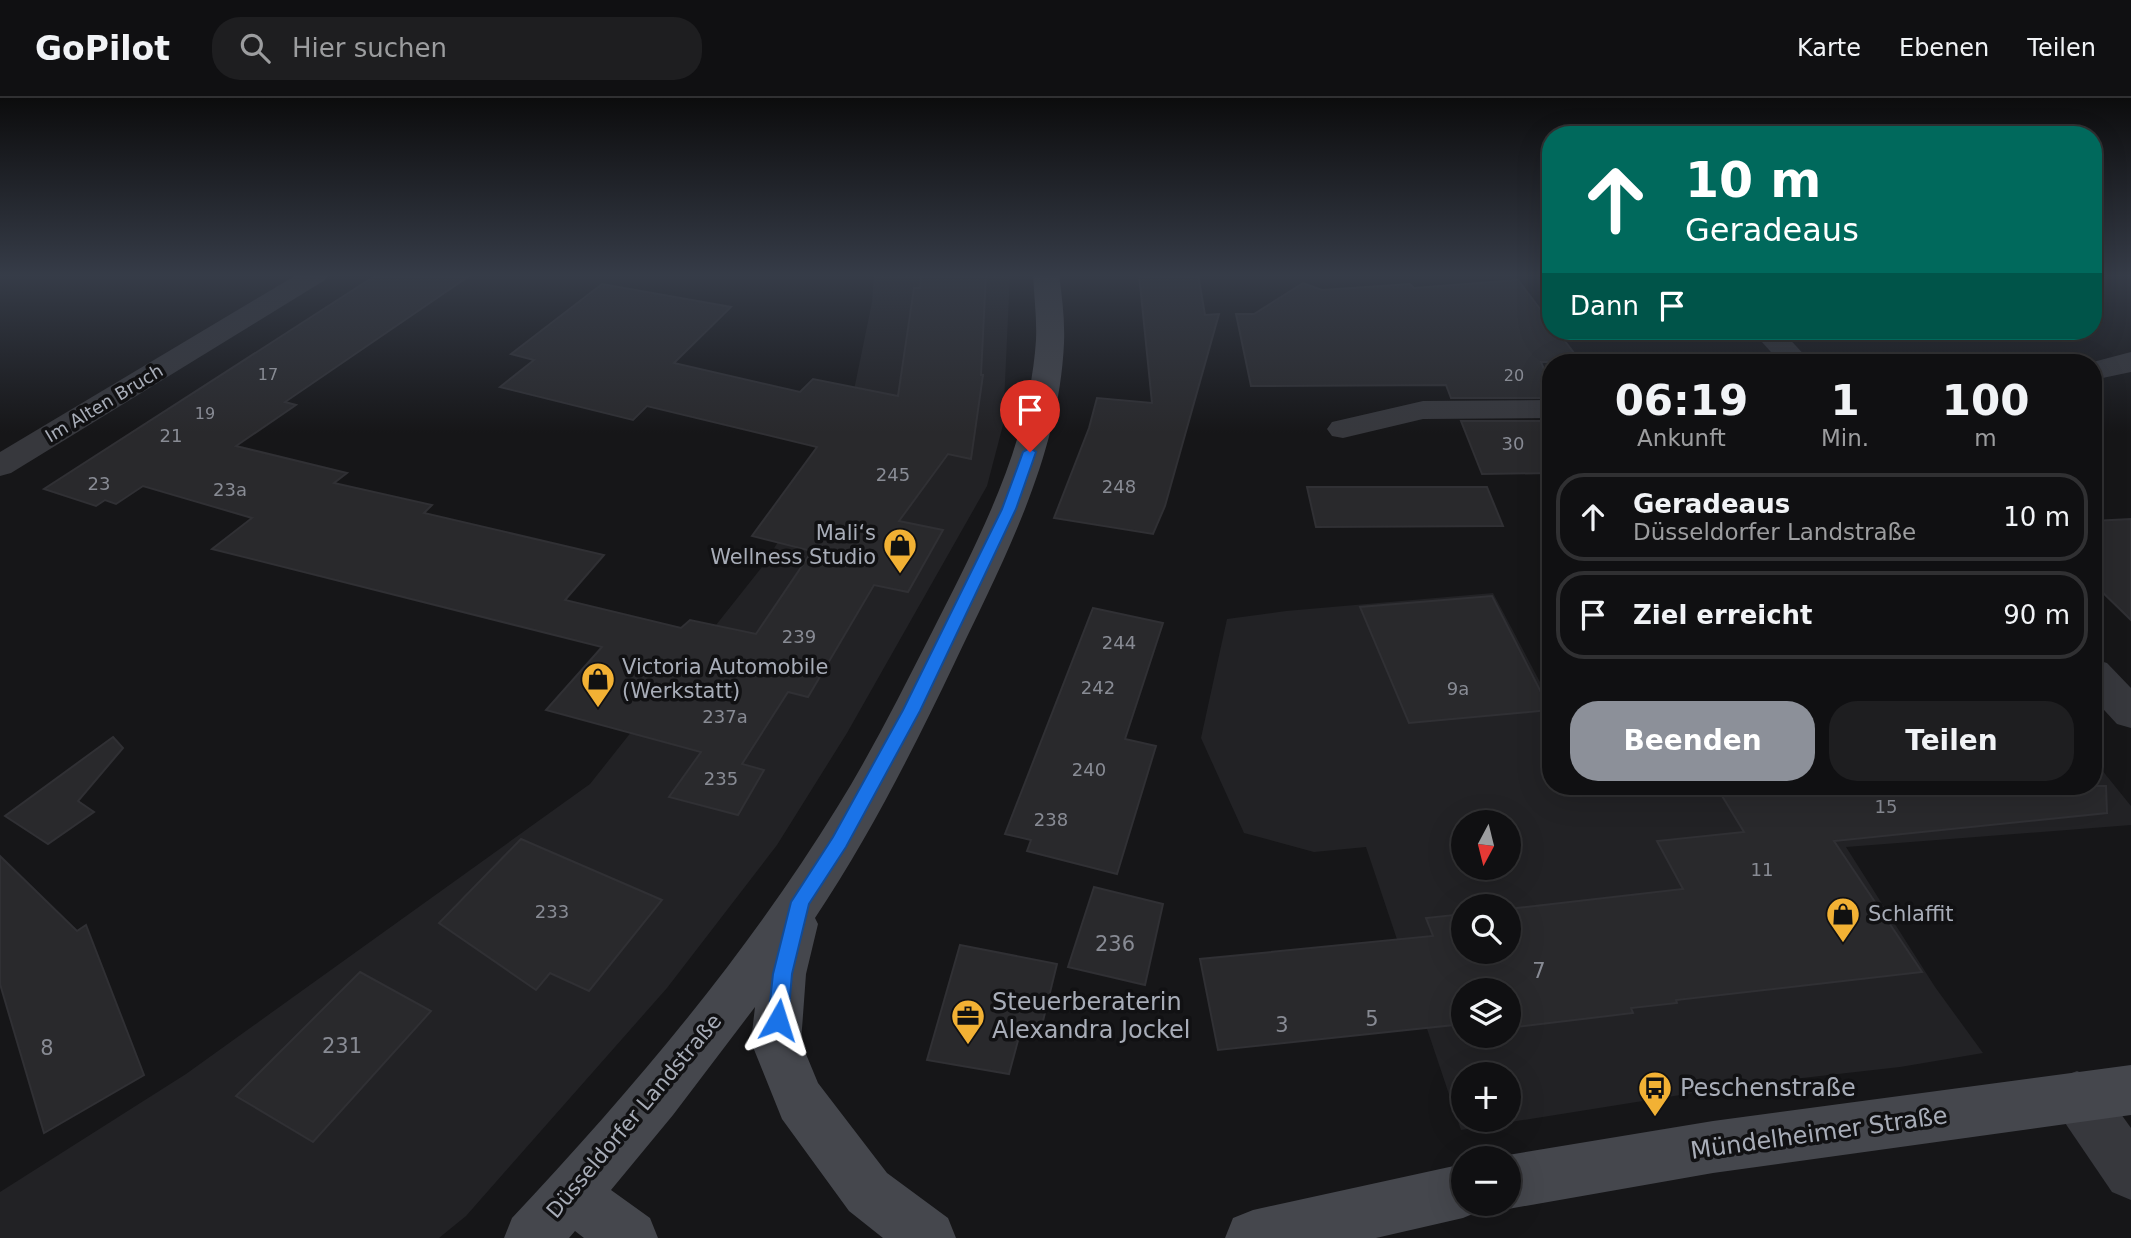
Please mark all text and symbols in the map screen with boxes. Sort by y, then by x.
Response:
search box [212,17,702,80]
text: GoPilot [35,29,170,68]
icon: search [236,29,274,67]
text: Hier suchen [292,33,447,63]
text: Karte [1797,34,1861,62]
text: Ebenen [1899,34,1989,62]
text: Teilen [2027,34,2096,62]
text: 10 m [1685,152,1821,209]
icon: ahead [1570,154,1661,245]
text: Geradeaus [1685,211,1859,249]
icon: arrive [1653,287,1691,325]
text: Dann [1570,291,1639,321]
street label: Im Alten Bruch [41,360,167,446]
house number: 17 [258,365,278,384]
house number: 20 [1504,366,1524,385]
text: 06:19 [1615,376,1748,425]
text: 1 [1830,376,1860,425]
text: 100 [1942,376,2029,425]
pin [1000,380,1060,452]
icon: arrive [1011,391,1049,429]
house number: 19 [195,404,215,423]
house number: 21 [160,425,182,446]
text: Ankunft [1637,425,1726,451]
text: Min. [1821,425,1869,451]
text: m [1974,425,1997,451]
house number: 30 [1502,433,1524,454]
house number: 245 [876,464,910,485]
house number: 23 [88,473,110,494]
house number: 248 [1102,476,1136,497]
house number: 23a [213,479,247,500]
text: Geradeaus [1633,489,1790,519]
icon: ahead [1574,498,1612,536]
text: 10 m [2003,502,2070,532]
text: Düsseldorfer Landstraße [1633,519,1916,545]
place label: Mali‘s Wellness Studio [710,521,876,569]
shop icon: Mali‘s Wellness Studio [881,526,919,575]
icon: arrive [1574,596,1612,634]
text: Ziel erreicht [1633,600,1813,630]
text: 90 m [2003,600,2070,630]
house number: 239 [782,626,816,647]
house number: 244 [1102,632,1136,653]
place label: Victoria Automobile (Werkstatt) [622,655,828,703]
shop icon: Victoria Automobile (Werkstatt) [579,660,617,709]
house number: 242 [1081,677,1115,698]
house number: 9a [1447,678,1469,699]
button: Beenden [1570,701,1815,781]
button: Teilen [1829,701,2074,781]
house number: 237a [702,706,748,727]
house number: 240 [1072,759,1106,780]
house number: 235 [704,768,738,789]
house number: 15 [1875,796,1897,817]
house number: 238 [1034,809,1068,830]
north arrow [1451,810,1521,880]
map controls [1451,810,1521,1216]
house number: 11 [1751,859,1773,880]
button: search [1451,894,1521,964]
shop icon: Schlaffit [1824,895,1862,944]
house number: 233 [535,901,569,922]
place label: Schlaffit [1868,902,1953,926]
house number: 236 [1095,932,1135,956]
house number: 7 [1532,959,1546,983]
button: layers [1451,978,1521,1048]
position arrow [741,983,815,1057]
place label: Steuerberaterin Alexandra Jockel [992,988,1190,1044]
office icon: Steuerberaterin Alexandra Jockel [949,997,987,1046]
house number: 5 [1365,1007,1379,1031]
street label: Düsseldorfer Landstraße [542,1009,726,1223]
house number: 3 [1275,1013,1289,1037]
house number: 231 [322,1034,362,1058]
house number: 8 [40,1036,54,1060]
button: + [1451,1062,1521,1132]
bus stop icon: Peschenstraße [1636,1069,1674,1118]
place label: Peschenstraße [1680,1074,1856,1102]
street label: Mündelheimer Straße [1689,1101,1949,1165]
button: − [1451,1146,1521,1216]

